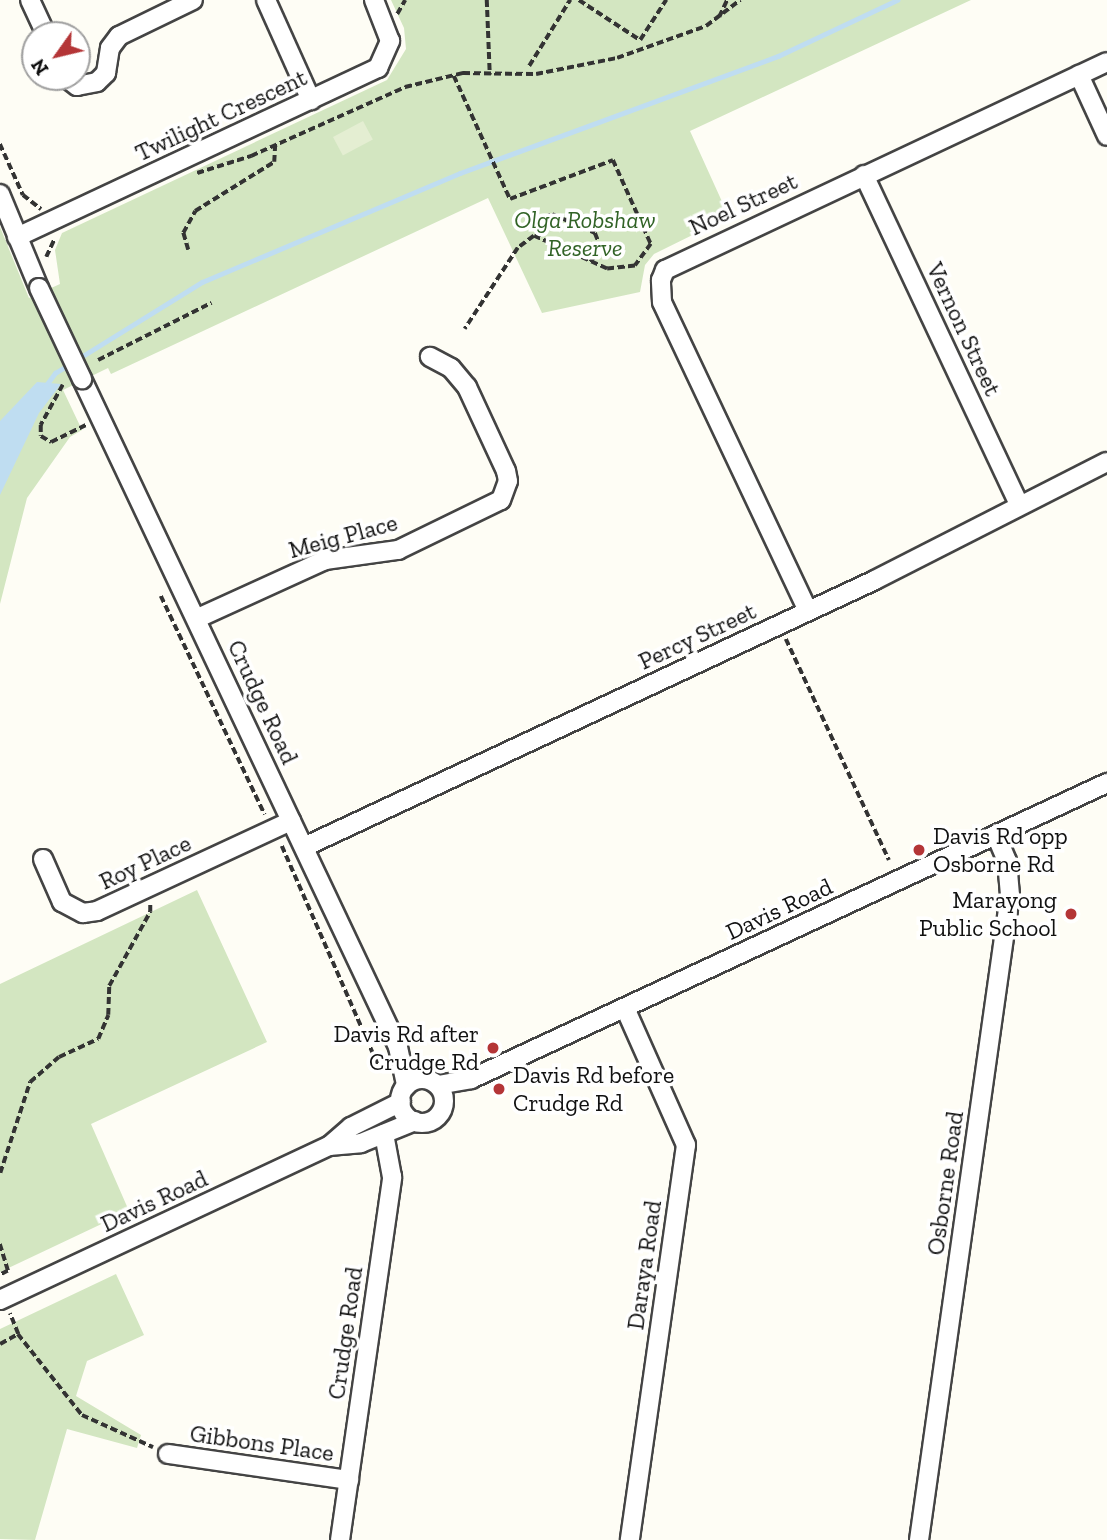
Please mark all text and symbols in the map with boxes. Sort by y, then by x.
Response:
north arrow [21,21,91,91]
text: N [26,54,53,79]
street label: Twilight Crescent [131,63,311,167]
street label: Noel Street [684,166,802,242]
park label: Olga Robshaw Reserve [514,206,656,262]
street label: Vernon Street [921,258,1007,400]
street label: Meig Place [286,508,400,564]
street label: Percy Street [634,596,760,676]
street label: Crudge Road [222,635,304,769]
place label: Davis Rd opp Osborne Rd [933,822,1068,878]
street label: Roy Place [94,828,196,896]
marker: Davis Rd opp Osborne Rd [911,842,927,858]
street label: Davis Road [721,872,837,946]
place label: Marayong Public School [919,886,1057,942]
marker: Marayong Public School [1063,906,1079,922]
place label: Davis Rd after Crudge Rd [333,1020,479,1076]
marker: Davis Rd after Crudge Rd [485,1040,501,1056]
place label: Davis Rd before Crudge Rd [513,1061,674,1117]
marker: Davis Rd before Crudge Rd [491,1081,507,1097]
street label: Osborne Road [921,1109,969,1257]
street label: Davis Road [96,1164,212,1238]
street label: Daraya Road [621,1198,667,1332]
street label: Crudge Road [321,1265,369,1401]
street label: Gibbons Place [188,1419,336,1467]

